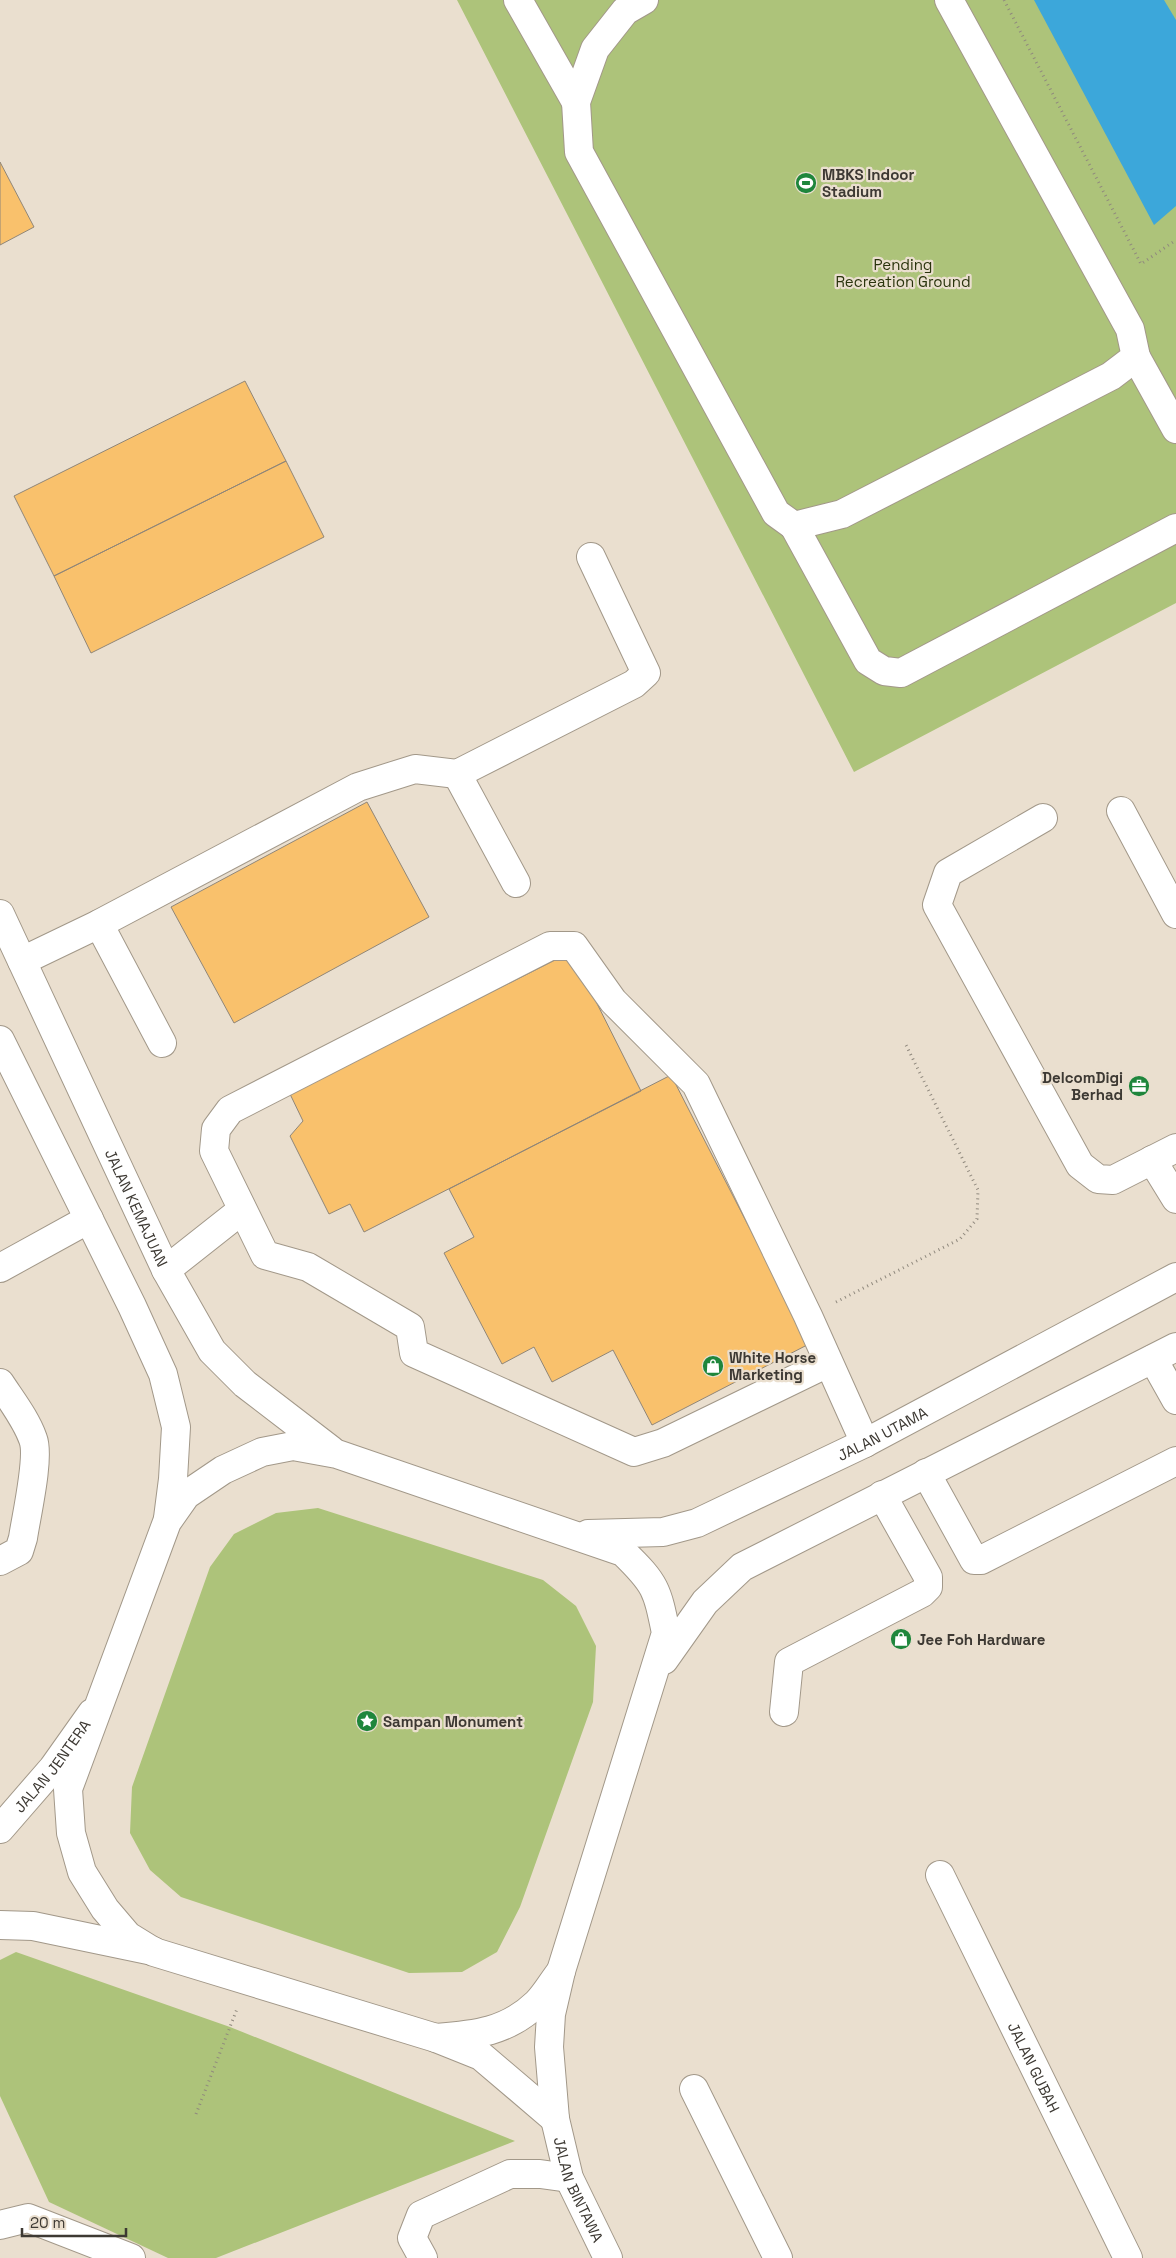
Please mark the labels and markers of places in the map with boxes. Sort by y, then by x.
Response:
place label: MBKS Indoor Stadium [822,165,914,201]
sports icon: MBKS Indoor Stadium [794,171,818,195]
place label: DelcomDigi Berhad [1042,1068,1123,1104]
office icon: DelcomDigi Berhad [1127,1074,1151,1098]
place label: White Horse Marketing [729,1348,816,1384]
shop icon: White Horse Marketing [701,1354,725,1378]
shop icon: Jee Foh Hardware [889,1627,913,1651]
place label: Jee Foh Hardware [917,1630,1046,1649]
place icon: Sampan Monument [355,1709,379,1733]
place label: Sampan Monument [383,1712,523,1731]

